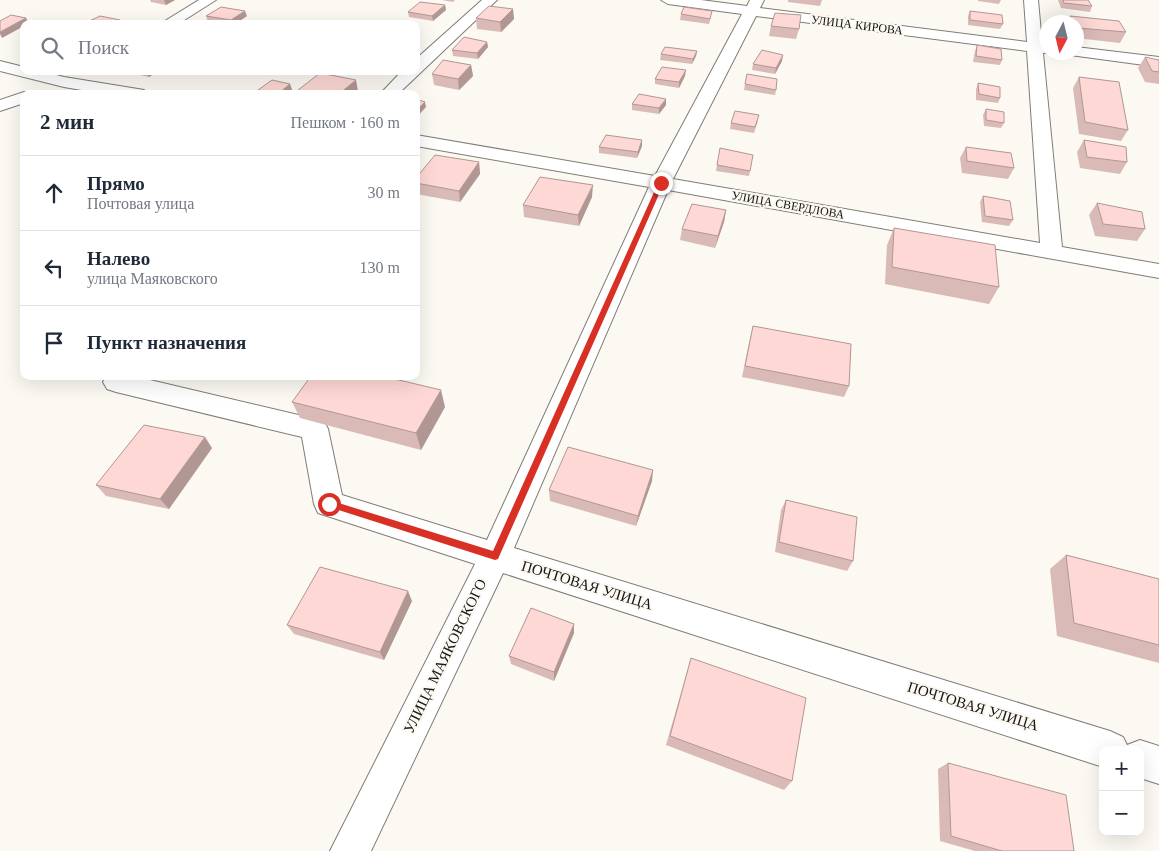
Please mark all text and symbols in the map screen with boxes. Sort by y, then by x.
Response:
street label: УЛИЦА КИРОВА [810,12,904,38]
north arrow [1039,15,1084,60]
search box [20,20,420,75]
icon: search [38,34,66,62]
text: Поиск [78,37,129,58]
text: 2 мин [40,110,94,134]
text: Пешком · 160 m [290,114,400,131]
route end [650,172,673,195]
text: Прямо [87,173,145,194]
icon: ahead [40,179,68,207]
text: 30 m [368,184,400,201]
street label: УЛИЦА СВЕРДЛОВА [731,188,846,222]
text: Почтовая улица [87,195,194,212]
text: Налево [87,248,150,269]
icon: left [40,254,68,282]
text: 130 m [360,259,400,276]
text: улица Маяковского [87,270,218,287]
icon: arrive [40,329,68,357]
text: Пункт назначения [87,332,246,353]
route start [318,493,341,516]
street label: ПОЧТОВАЯ УЛИЦА [520,557,655,613]
street label: УЛИЦА МАЯКОВСКОГО [401,576,489,736]
street label: ПОЧТОВАЯ УЛИЦА [906,678,1041,734]
map controls [1099,746,1144,836]
button: + [1099,746,1144,791]
button: − [1099,791,1144,836]

